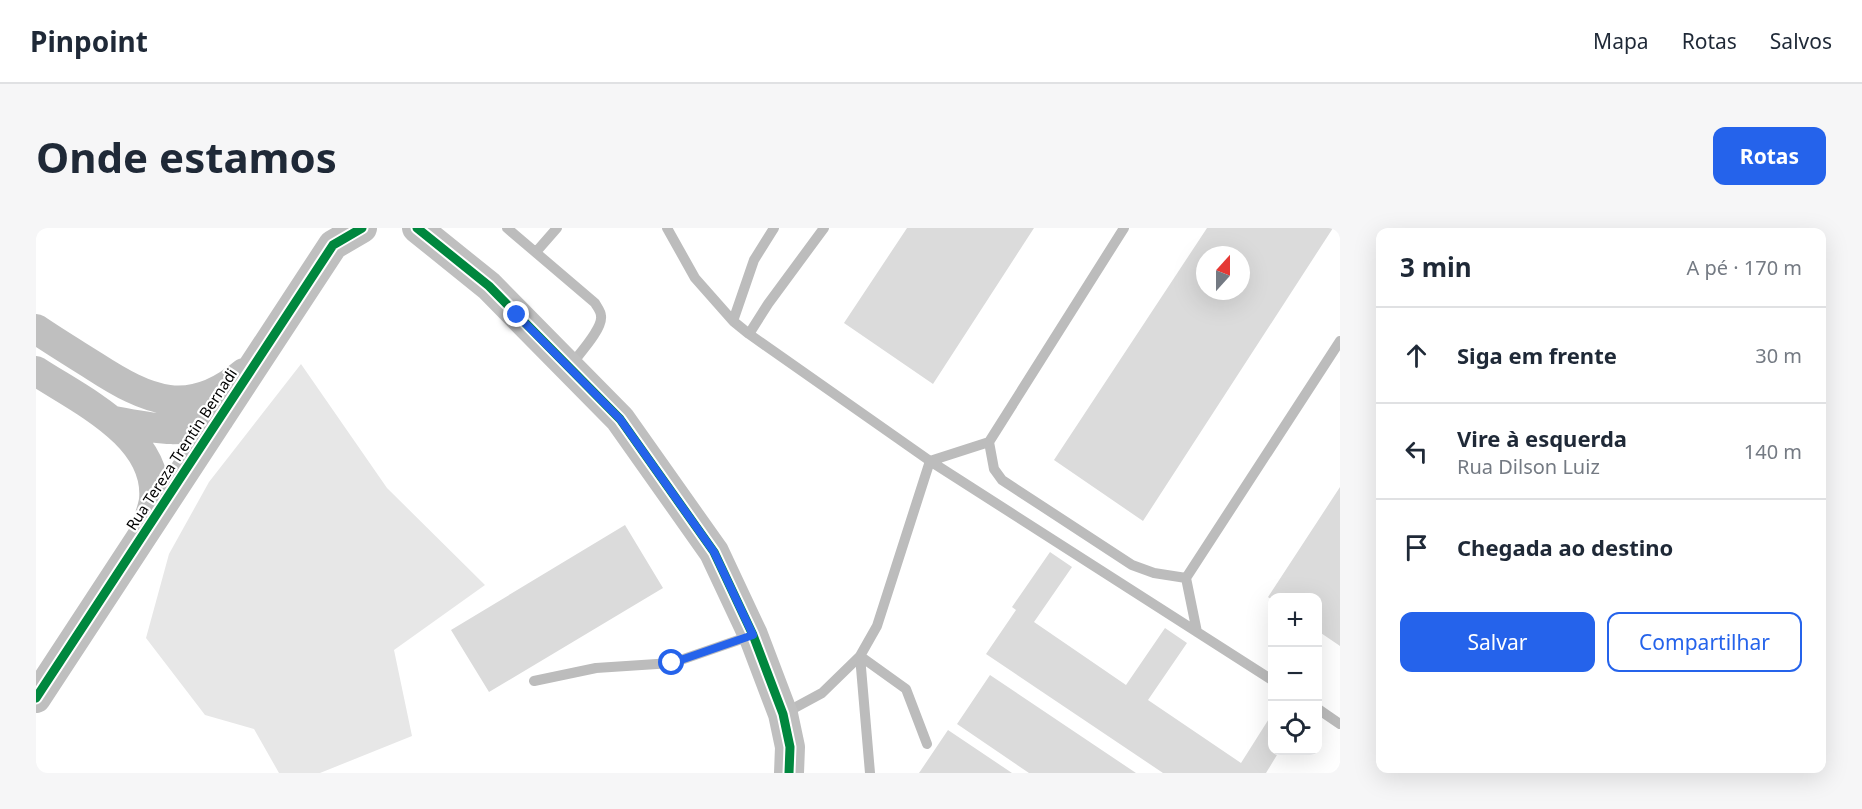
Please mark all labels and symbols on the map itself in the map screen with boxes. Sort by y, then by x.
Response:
north arrow [1196,246,1250,300]
route end [503,301,529,327]
street label: Rua Tereza Trentin Bernadi [121,364,241,534]
route start [658,649,684,675]

